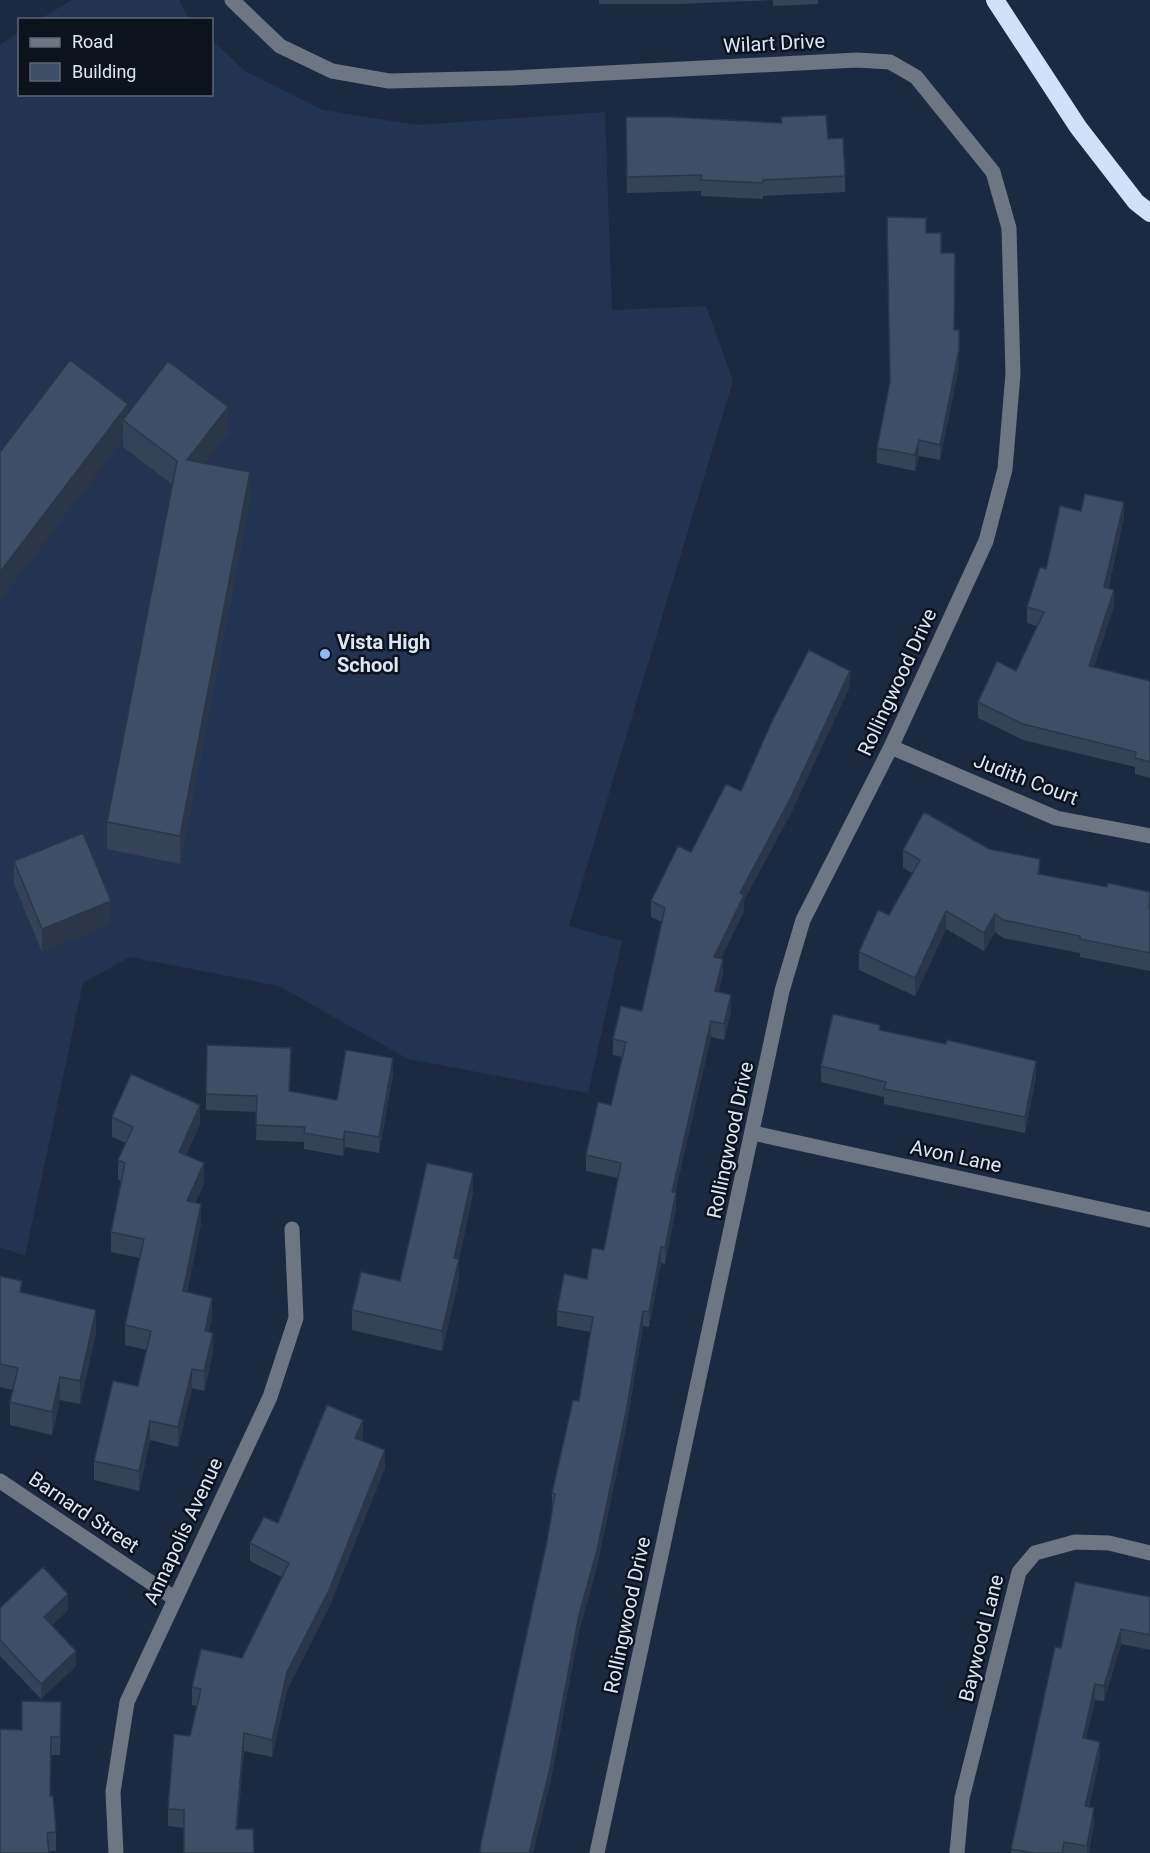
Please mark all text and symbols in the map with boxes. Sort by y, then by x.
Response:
legend [18,18,213,96]
street label: Wilart Drive [722,28,826,58]
text: Road [72,31,113,52]
text: Building [72,61,136,82]
street label: Rollingwood Drive [852,605,942,759]
place label: Vista High School [337,630,430,677]
marker: Vista High School [318,647,332,661]
street label: Judith Court [970,748,1082,810]
street label: Rollingwood Drive [702,1059,758,1221]
street label: Avon Lane [908,1135,1004,1177]
street label: Annapolis Avenue [139,1454,227,1608]
street label: Barnard Street [24,1466,144,1558]
street label: Rollingwood Drive [599,1534,655,1696]
street label: Baywood Lane [954,1572,1008,1704]

